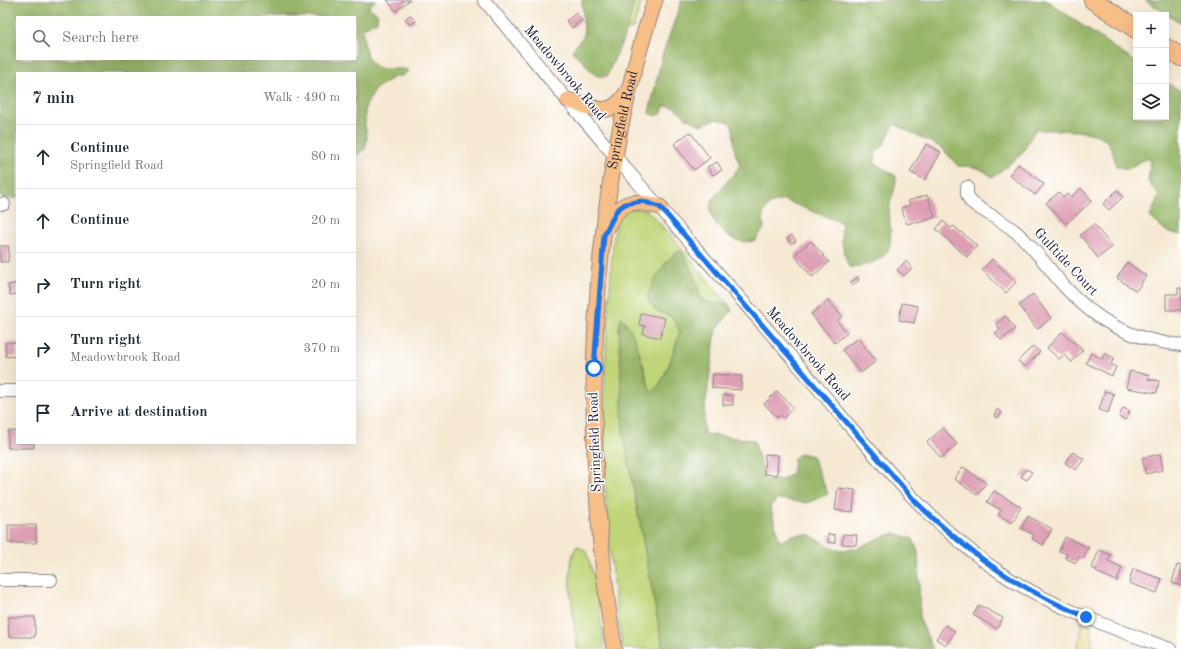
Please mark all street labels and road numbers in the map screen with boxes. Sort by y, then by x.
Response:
street label: Meadowbrook Road [521,23,609,123]
street label: Springfield Road [606,69,641,171]
street label: Gulftide Court [1031,226,1101,299]
street label: Meadowbrook Road [764,304,852,404]
street label: Springfield Road [586,391,604,493]

